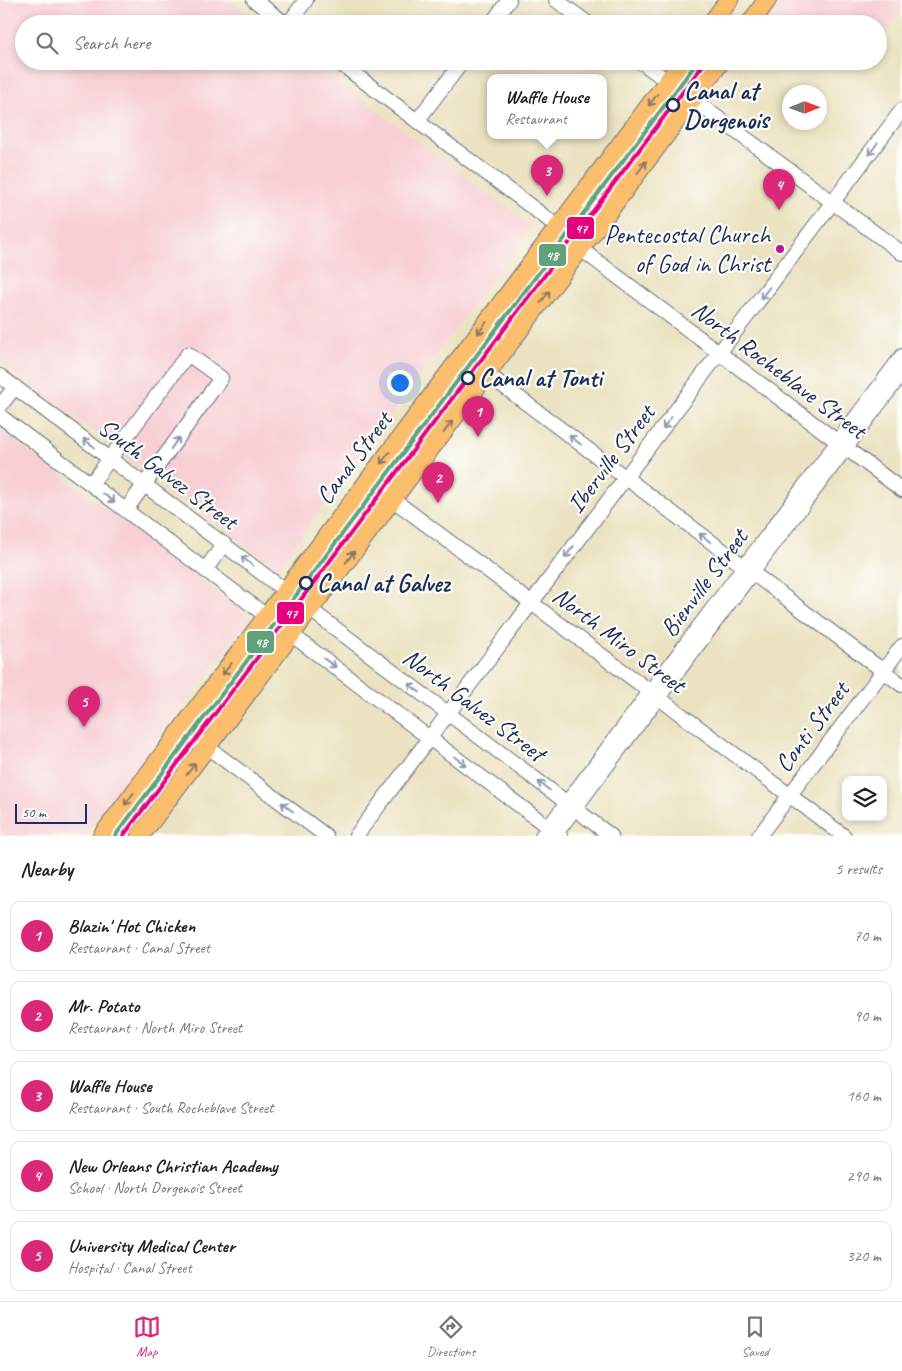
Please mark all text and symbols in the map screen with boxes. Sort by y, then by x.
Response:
search box [15,15,887,70]
icon: search [33,29,61,57]
text: Search here [73,31,150,55]
popup [487,74,607,139]
place label: Canal at Dorgenois [684,75,771,136]
text: Waffle House [505,85,589,109]
north arrow [782,85,827,130]
one-way arrow [648,93,658,107]
marker: Canal at Dorgenois [666,98,680,112]
text: Restaurant [505,109,567,129]
one-way arrow [867,142,878,155]
pin: 3 [531,155,563,196]
one-way arrow [637,161,648,174]
pin: 4 [763,169,795,210]
line badge: 47 [566,216,595,240]
place label: Pentecostal Church of God in Christ [604,219,773,280]
text: 47 [575,220,589,237]
line badge: 48 [538,243,567,267]
marker: Pentecostal Church of God in Christ [774,243,786,255]
text: 48 [546,247,560,264]
one-way arrow [759,286,770,299]
one-way arrow [540,290,550,304]
street label: North Rocheblave Street [685,294,875,448]
one-way arrow [477,321,487,335]
place label: Canal at Tonti [479,362,605,394]
your location [387,370,413,396]
marker: Canal at Tonti [461,371,475,385]
pin: 1 [462,396,494,437]
street label: Iberville Street [560,396,664,520]
street label: Canal Street [309,403,401,511]
street label: South Galvez Street [92,411,246,539]
one-way arrow [662,416,672,430]
one-way arrow [442,421,453,434]
one-way arrow [568,435,582,445]
one-way arrow [170,436,180,450]
one-way arrow [83,437,96,448]
one-way arrow [379,451,390,464]
pin: 2 [422,462,454,503]
one-way arrow [102,492,115,503]
street label: Bienville Street [653,521,757,643]
one-way arrow [698,533,712,543]
one-way arrow [563,545,574,558]
one-way arrow [344,551,355,564]
one-way arrow [240,556,254,566]
place label: Canal at Galvez [317,567,452,599]
marker: Canal at Galvez [299,576,313,590]
street label: North Miro Street [546,580,694,702]
line badge: 47 [276,601,305,625]
text: 47 [285,605,299,622]
line badge: 48 [246,630,275,654]
text: 48 [255,634,269,651]
street label: North Galvez Street [397,641,554,771]
one-way arrow [323,658,336,669]
one-way arrow [221,662,232,675]
street label: Conti Street [768,673,858,778]
one-way arrow [407,683,421,693]
pin: 5 [68,686,100,727]
one-way arrow [453,755,466,766]
one-way arrow [186,762,196,776]
map controls [842,776,887,821]
button: layers [842,776,887,821]
one-way arrow [538,780,551,791]
one-way arrow [124,792,134,806]
scale bar [15,801,88,824]
one-way arrow [281,801,294,812]
text: 50 m [22,804,46,821]
text: Nearby [20,856,73,882]
text: 5 results [835,859,882,879]
text: Blazin' Hot Chicken [68,914,195,938]
text: 1 [33,926,41,946]
text: 70 m [854,926,881,946]
text: Restaurant · Canal Street [68,938,210,958]
text: Mr. Potato [68,994,140,1018]
text: 2 [33,1006,41,1026]
text: 90 m [854,1006,881,1026]
text: Restaurant · North Miro Street [68,1018,242,1038]
text: Waffle House [68,1074,152,1098]
text: 3 [33,1086,41,1106]
text: 160 m [847,1086,881,1106]
text: Restaurant · South Rocheblave Street [68,1098,274,1118]
text: New Orleans Christian Academy [68,1154,278,1178]
text: 4 [33,1166,41,1186]
text: 290 m [847,1166,881,1186]
text: School · North Dorgenois Street [68,1178,242,1198]
text: University Medical Center [68,1234,235,1258]
text: 5 [34,1246,40,1266]
text: 320 m [847,1246,881,1266]
text: Hospital · Canal Street [68,1258,192,1278]
tab: Map [133,1313,161,1360]
tab: Directions [427,1313,475,1360]
tab: Saved [741,1313,769,1360]

